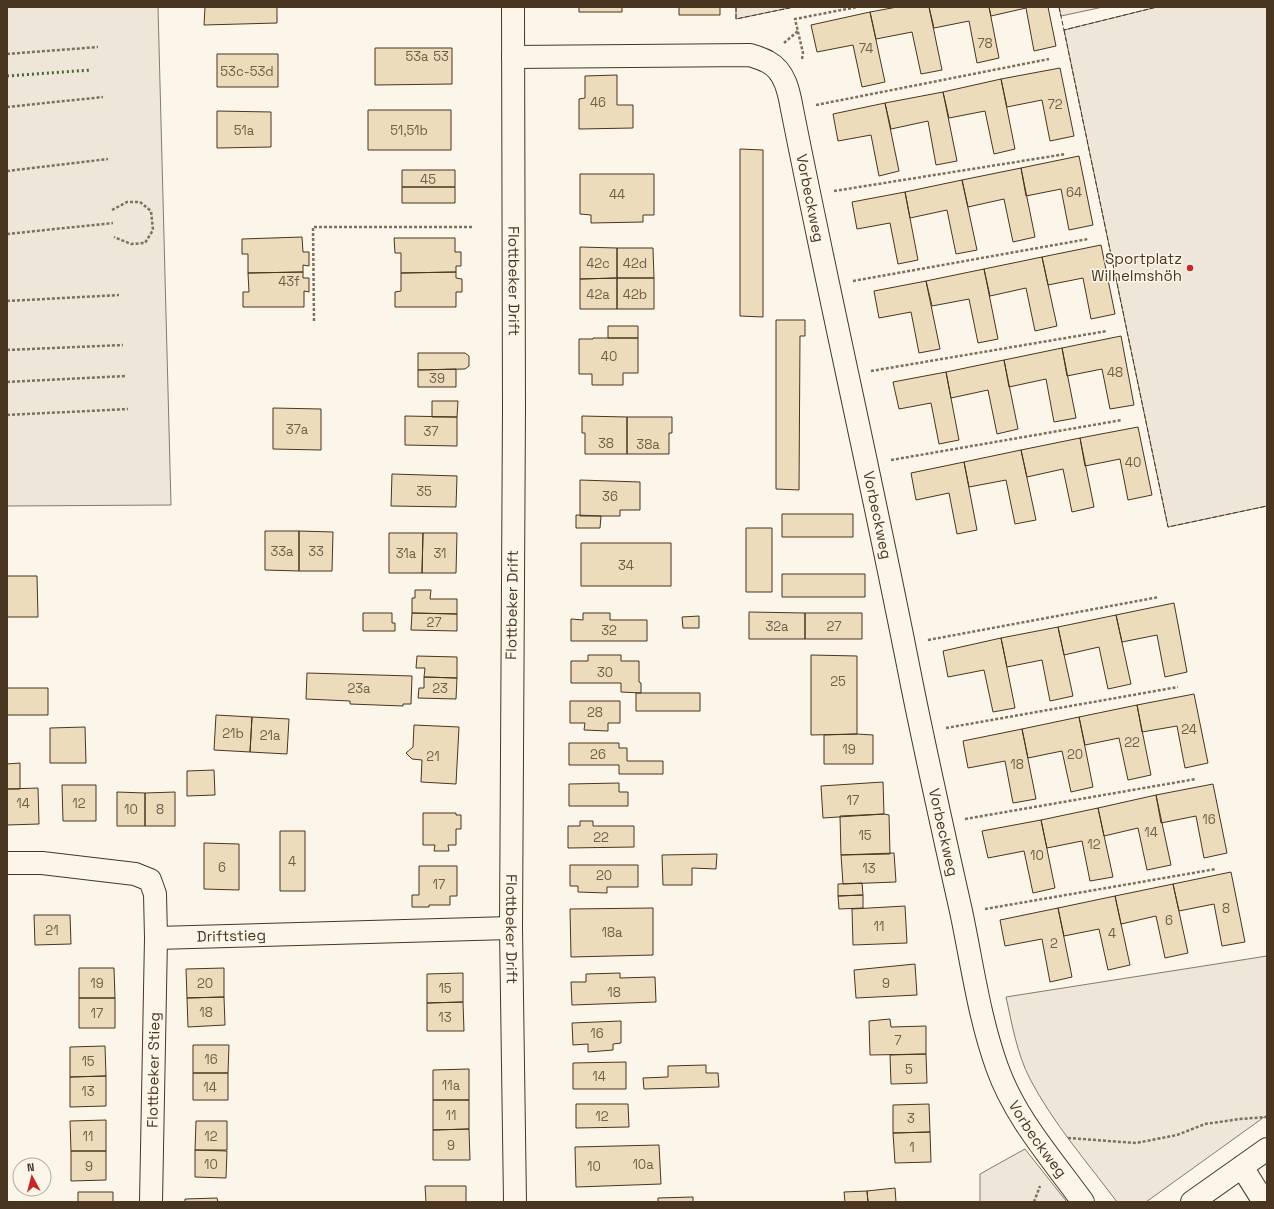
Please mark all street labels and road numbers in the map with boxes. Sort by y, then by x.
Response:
street label: Vorbeckweg [792,152,829,244]
street label: Flottbeker Drift [505,226,524,336]
street label: Vorbeckweg [859,469,896,561]
street label: Flottbeker Drift [501,550,522,660]
street label: Vorbeckweg [925,786,963,878]
street label: Flottbeker Drift [502,874,522,984]
street label: Driftstieg [196,925,266,946]
street label: Flottbeker Stieg [142,1012,164,1128]
street label: Vorbeckweg [1005,1097,1071,1181]

